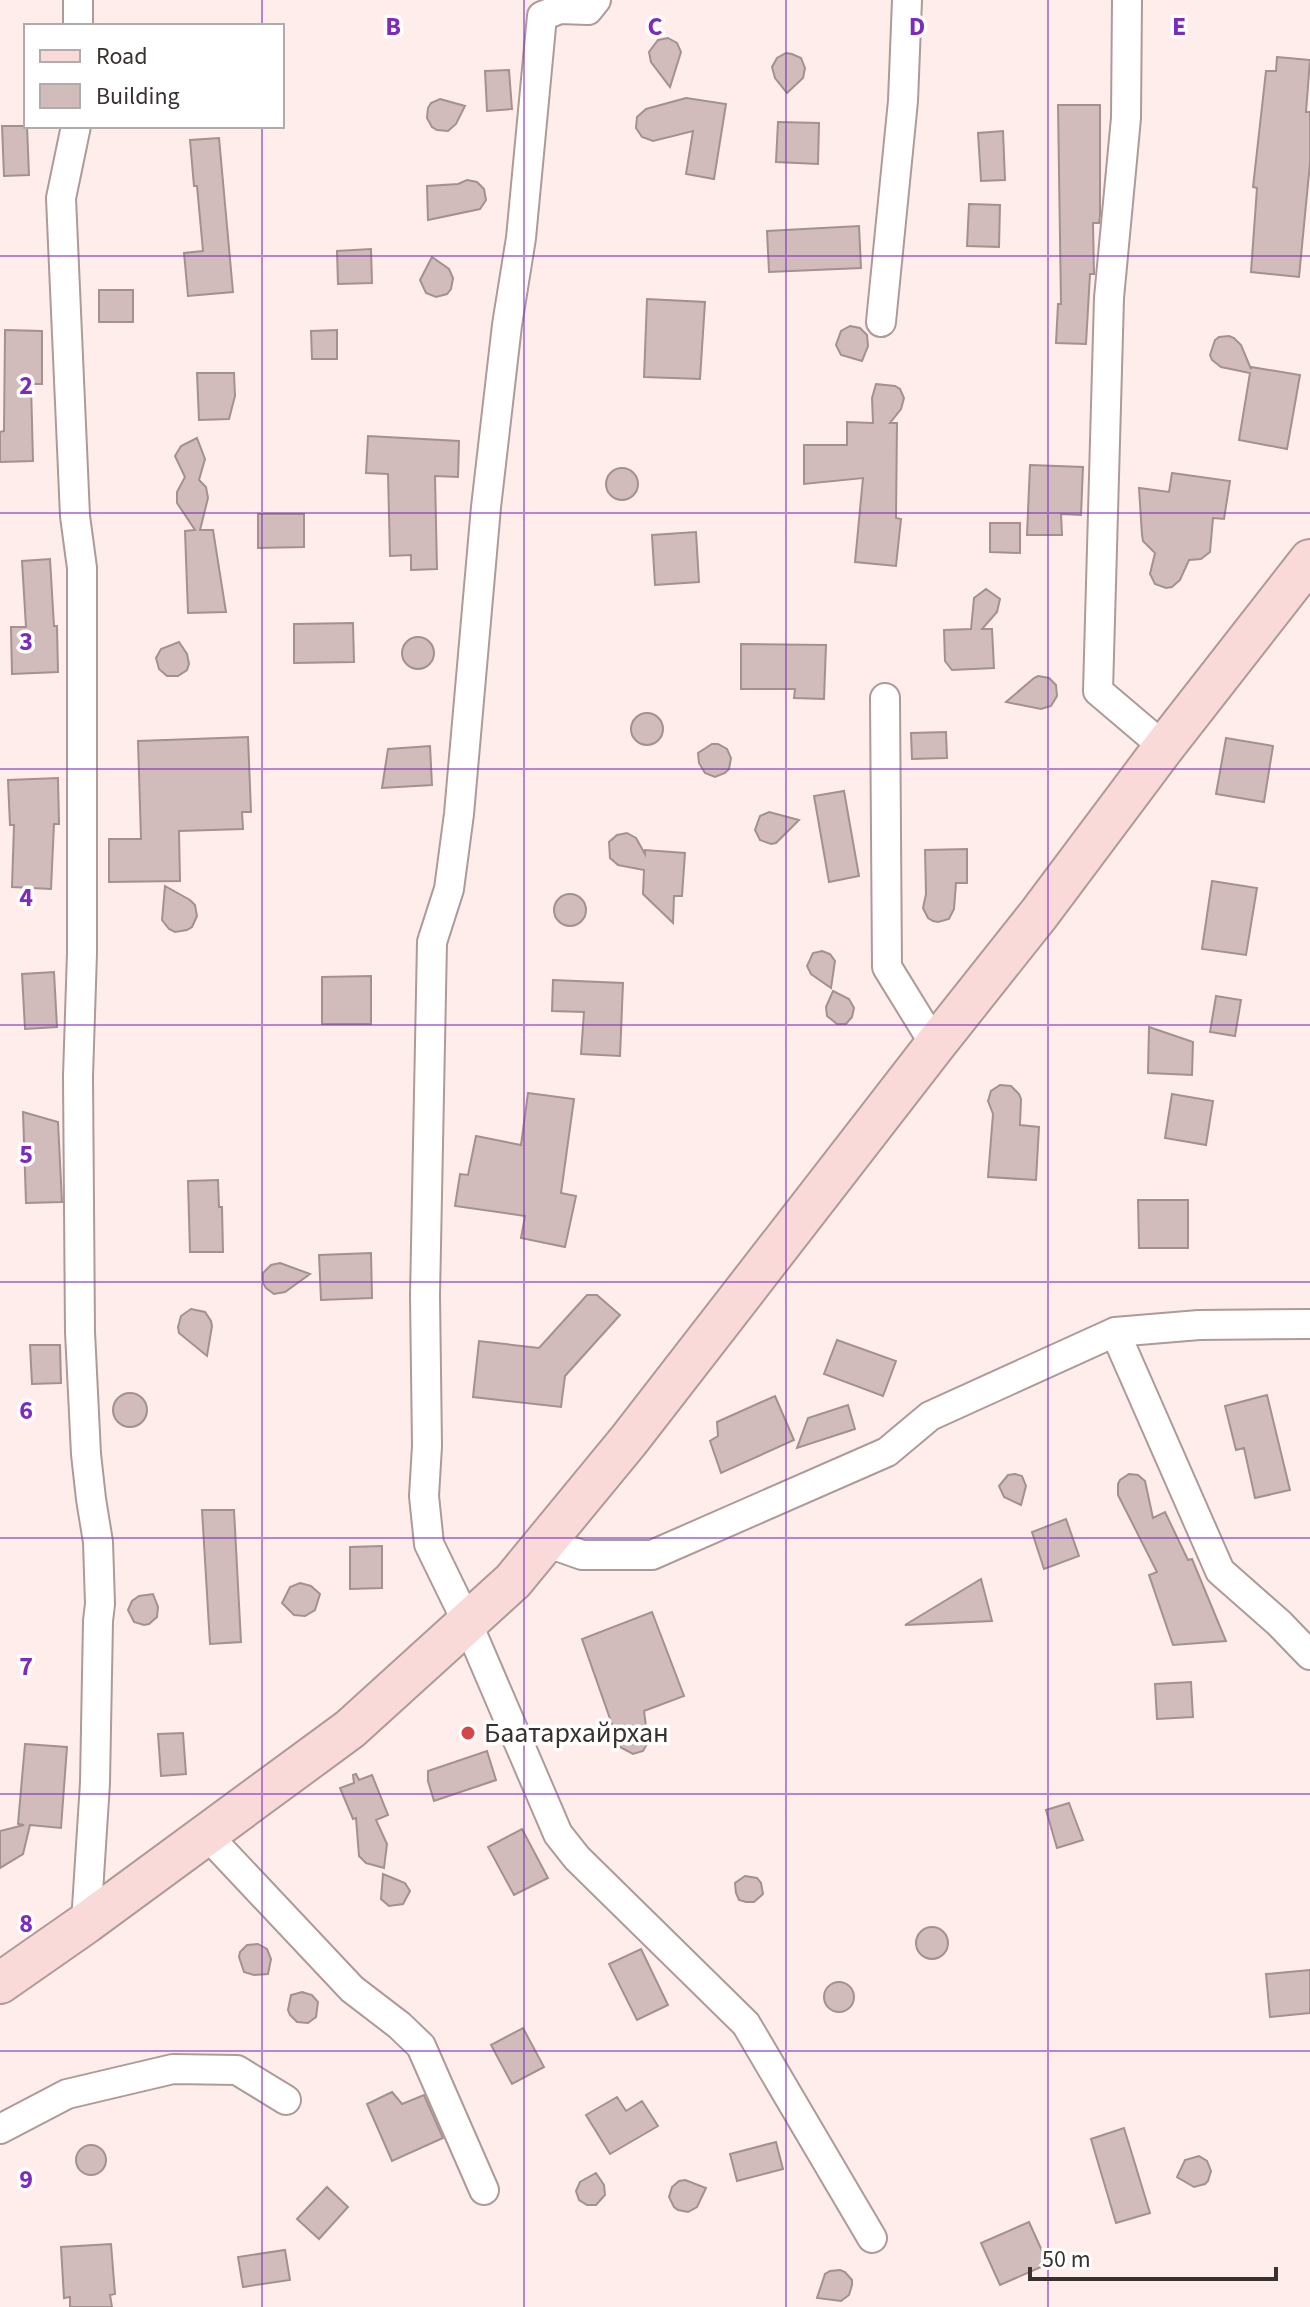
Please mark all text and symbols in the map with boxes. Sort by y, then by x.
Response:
text: B [385,8,401,45]
text: C [647,8,663,45]
text: D [909,8,925,45]
text: E [1172,8,1186,45]
legend [24,24,284,128]
text: Road [96,39,148,74]
text: Building [96,79,180,114]
text: 2 [19,367,33,404]
text: 3 [19,623,33,660]
text: 4 [19,879,33,916]
text: 5 [19,1136,33,1173]
text: 6 [19,1392,33,1429]
text: 7 [19,1648,33,1685]
place label: Баатархайрхан [484,1713,669,1753]
marker: Баатархайрхан [459,1724,477,1742]
text: 8 [19,1905,33,1942]
text: 9 [19,2161,33,2198]
scale bar [1030,2231,1276,2281]
text: 50 m [1042,2242,1091,2277]

